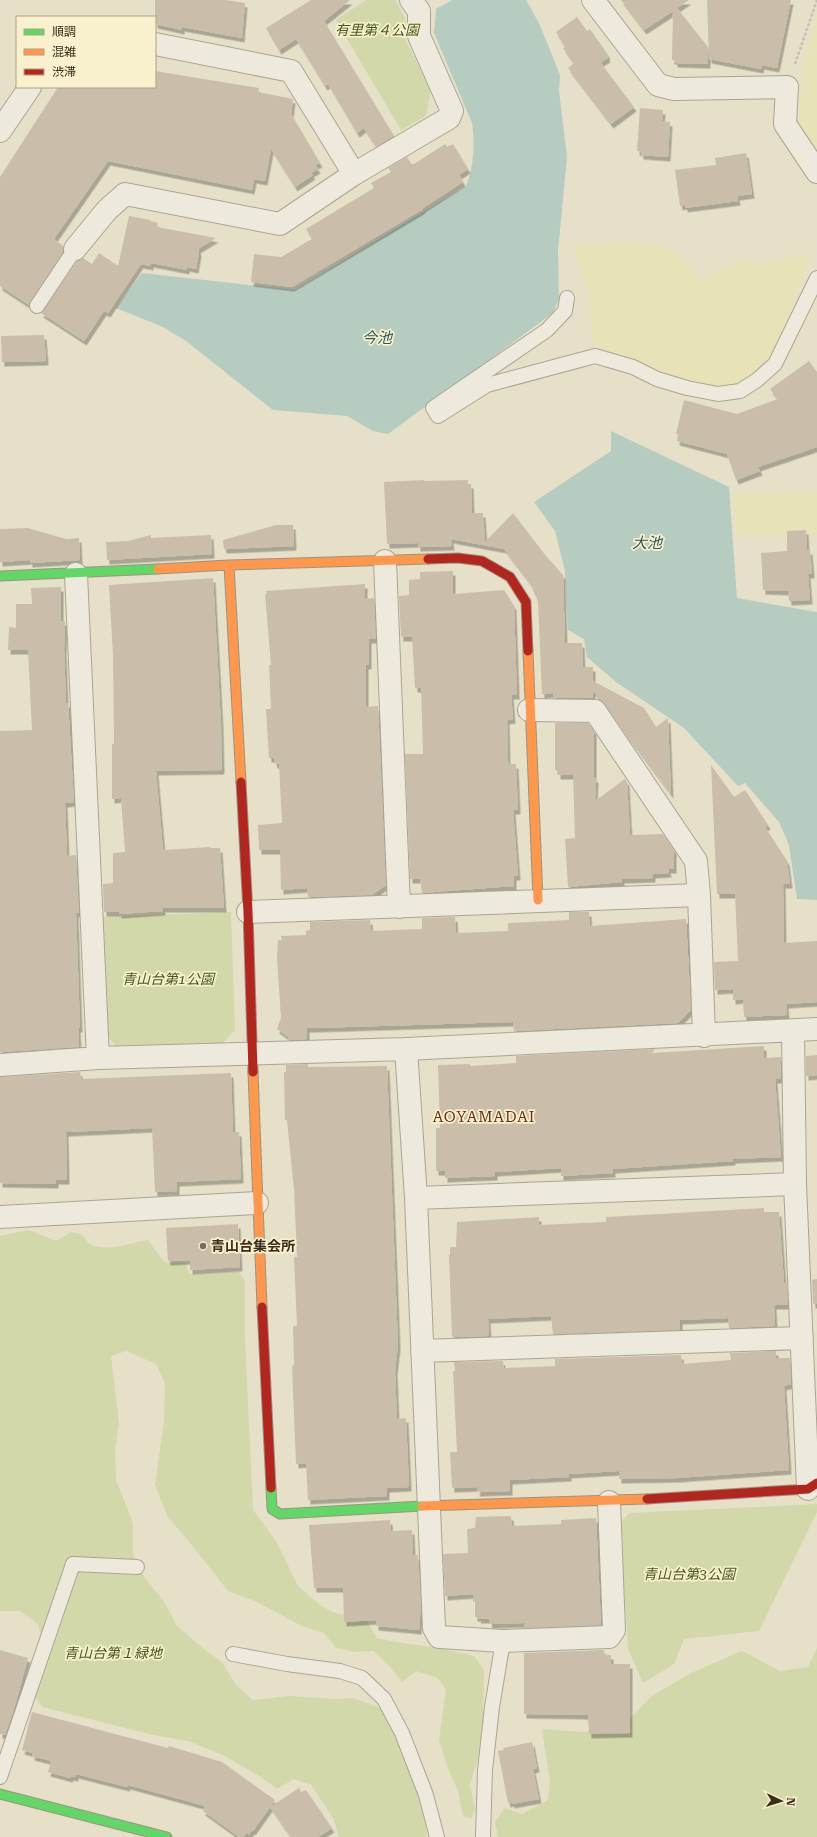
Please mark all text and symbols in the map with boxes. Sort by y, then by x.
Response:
legend [16,16,156,88]
park label: 有里第４公園 [335,22,421,38]
text: 順調 [52,25,76,39]
text: 混雑 [52,45,76,59]
text: 渋滞 [52,65,76,79]
water label: 今池 [362,329,394,347]
water label: 大池 [632,534,664,552]
park label: 青山台第1公園 [122,971,216,987]
district label: AOYAMADAI [433,1108,535,1126]
place label: 青山台集会所 [211,1238,295,1254]
marker: 青山台集会所 [198,1241,208,1251]
park label: 青山台第3公園 [643,1566,737,1582]
park label: 青山台第１緑地 [64,1645,164,1661]
north arrow [761,1781,801,1821]
text: N [784,1797,797,1807]

